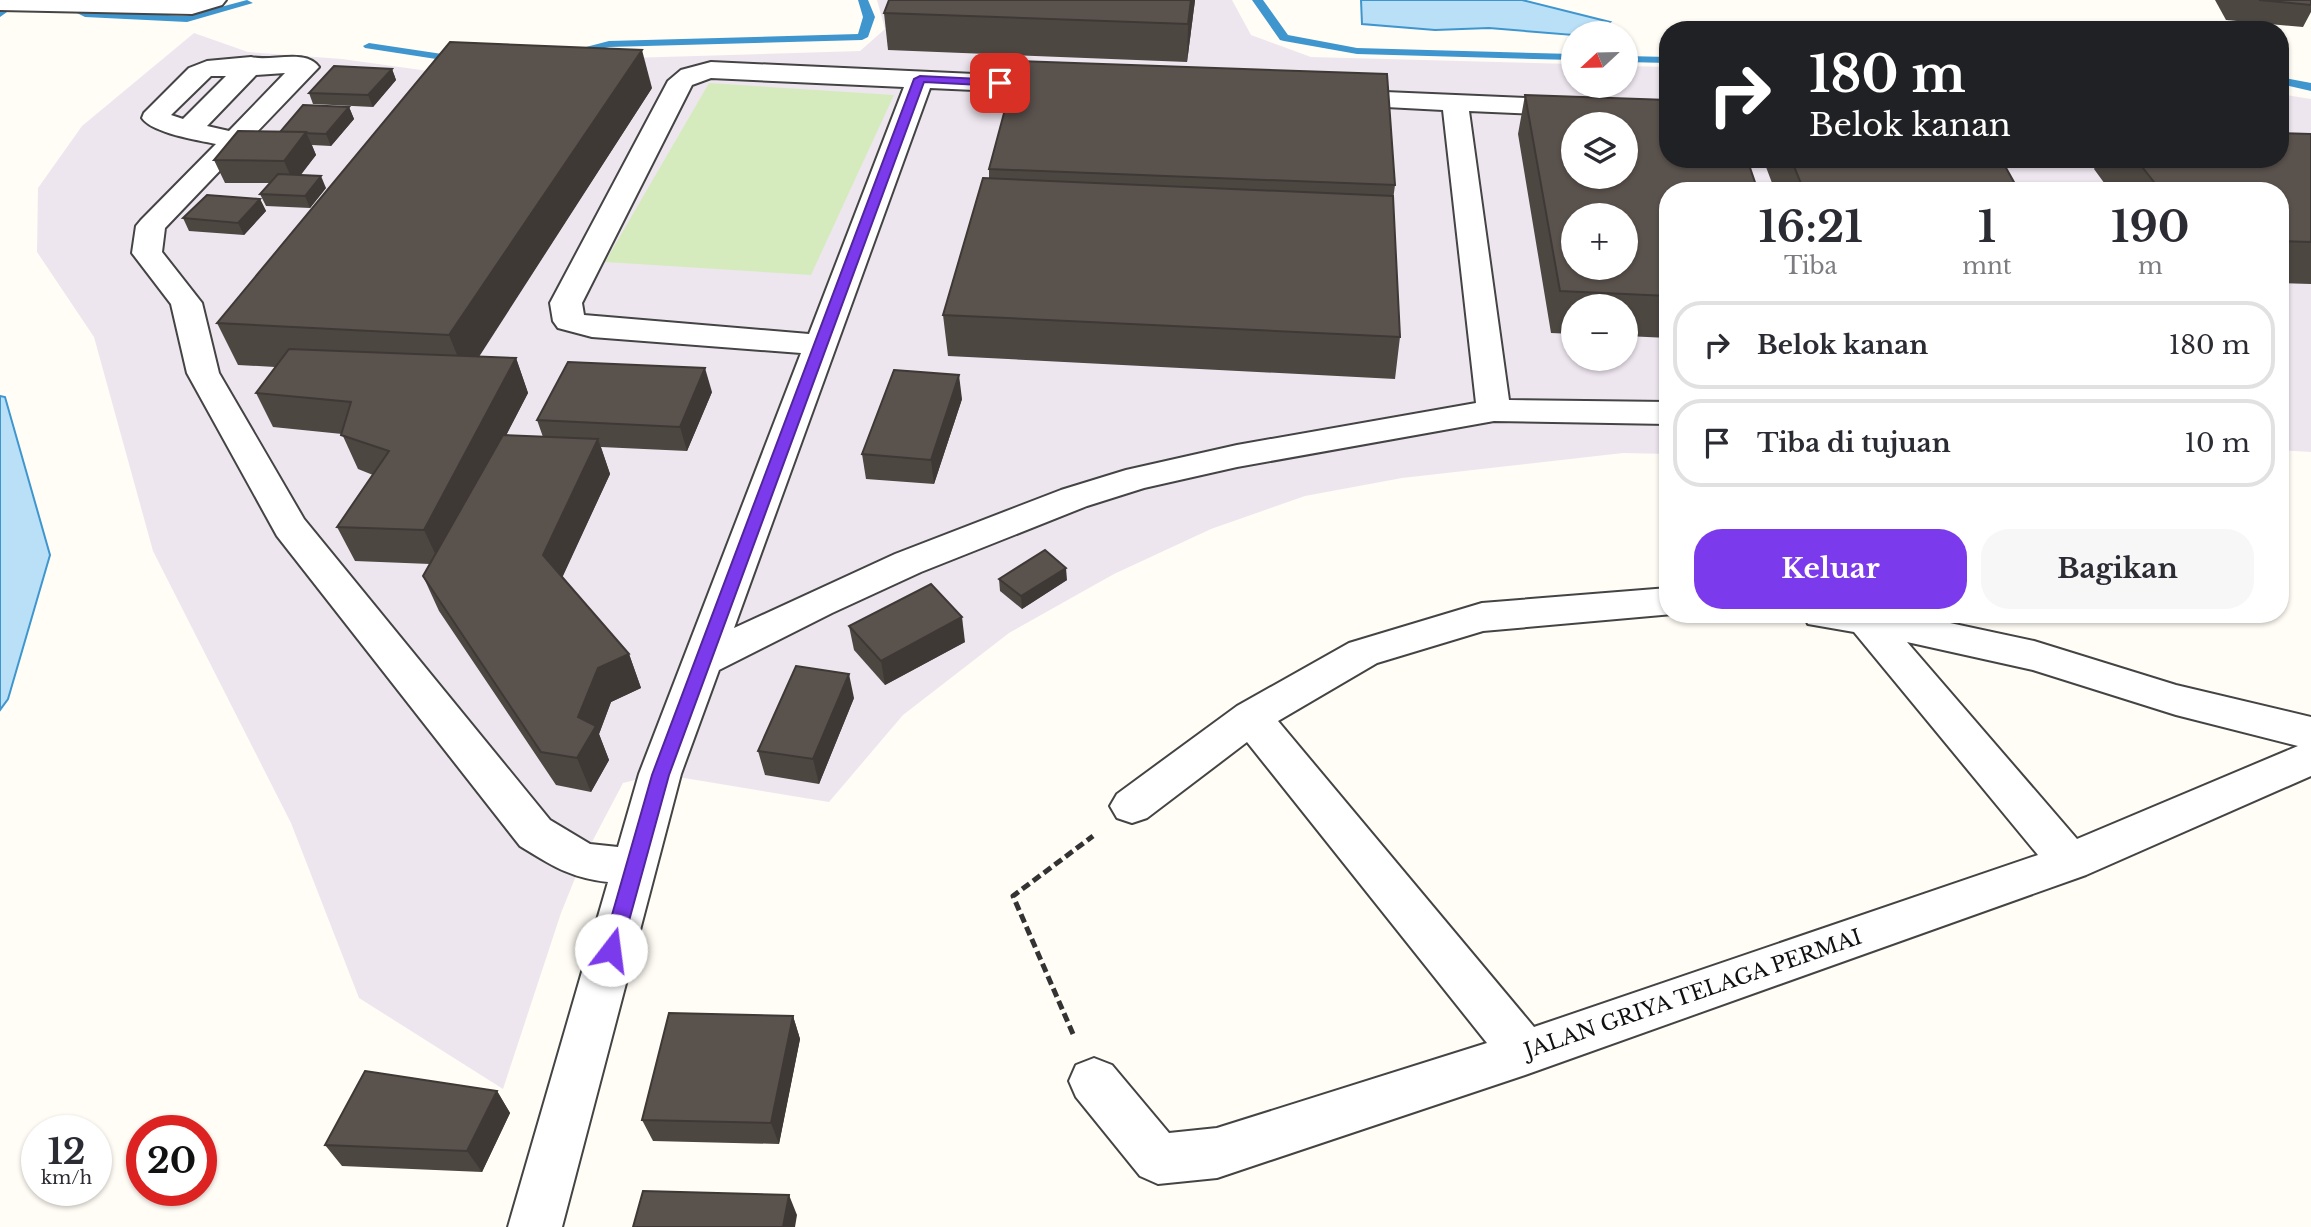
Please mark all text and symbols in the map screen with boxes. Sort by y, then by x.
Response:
north arrow [1561,21,1638,98]
map controls [1561,21,1638,371]
text: 180 m [1809,44,1966,105]
icon: right [1694,49,1785,140]
pin [970,53,1030,113]
icon: arrive [981,64,1019,102]
text: Belok kanan [1809,105,2011,145]
button: layers [1561,112,1638,189]
text: 16:21 [1759,201,1863,253]
text: 1 [1978,201,1996,253]
text: 190 [2111,201,2189,253]
button: + [1561,203,1638,280]
text: Tiba [1784,252,1837,280]
text: mnt [1962,252,2012,280]
text: m [2138,252,2163,280]
button: − [1561,294,1638,371]
icon: right [1698,326,1736,364]
text: Belok kanan [1757,329,1928,361]
text: 180 m [2169,329,2250,361]
icon: arrive [1698,424,1736,462]
text: Tiba di tujuan [1757,427,1951,459]
text: 10 m [2184,427,2250,459]
button: Keluar [1694,529,1967,609]
button: Bagikan [1981,529,2254,609]
position arrow [574,913,648,987]
street label: JALAN GRIYA TELAGA PERMAI [1518,924,1865,1065]
speed limit sign: 20 [126,1115,217,1206]
text: 12 [47,1130,86,1173]
text: km/h [41,1167,92,1189]

